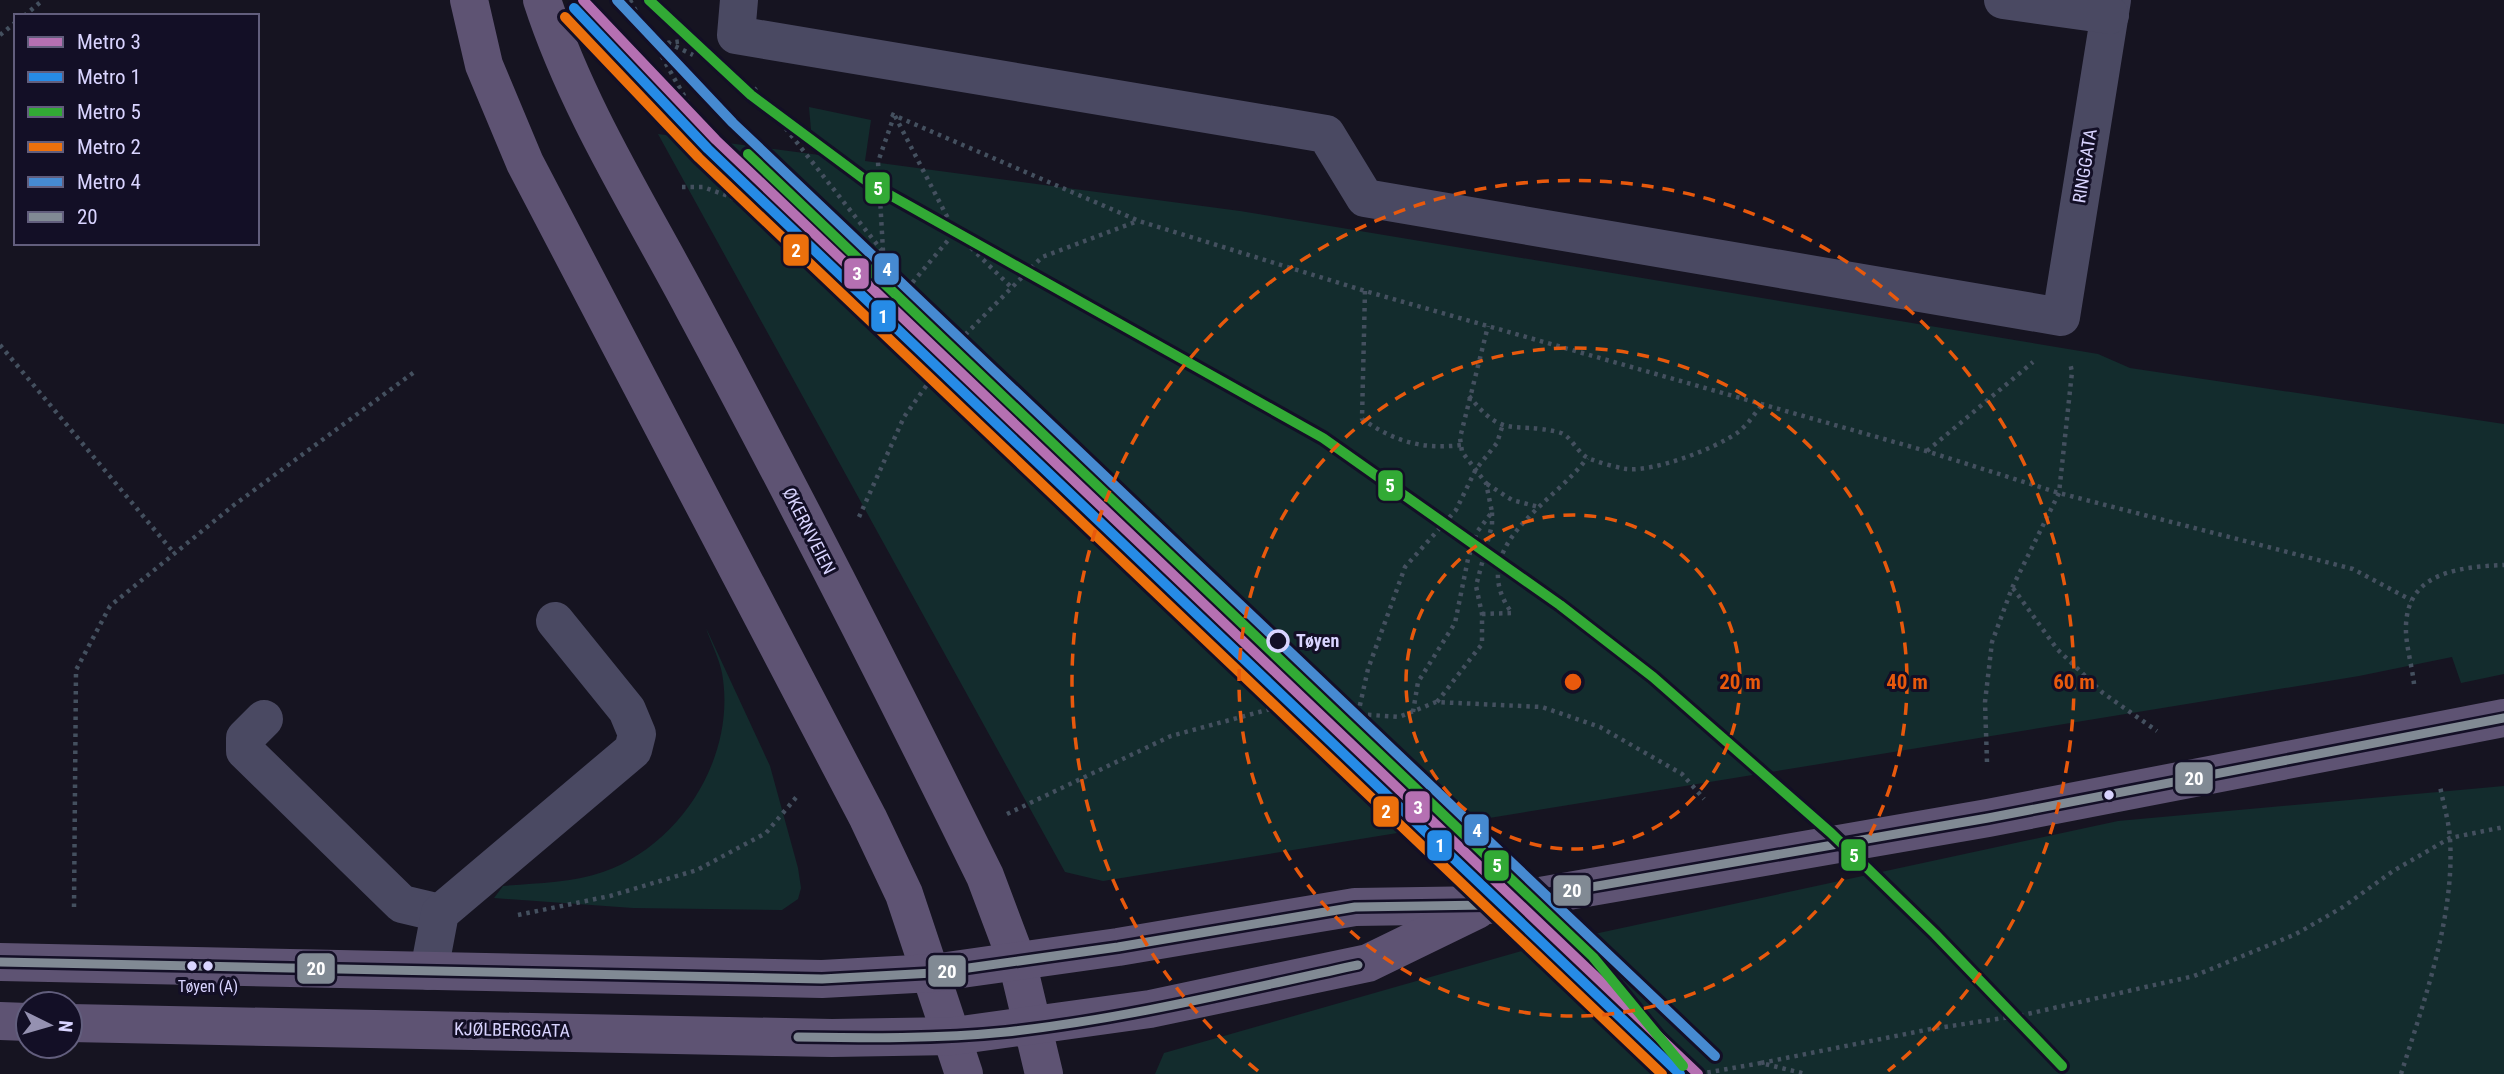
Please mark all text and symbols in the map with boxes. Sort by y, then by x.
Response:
legend [14,14,259,245]
text: Metro 3 [77,30,141,54]
text: Metro 1 [77,65,141,89]
text: Metro 5 [77,100,141,124]
street label: RINGGATA [2068,127,2101,204]
text: Metro 2 [77,135,141,159]
text: Metro 4 [77,170,141,194]
line badge: 5 [864,171,891,205]
text: 5 [873,177,883,200]
text: 20 [77,205,98,229]
line badge: 2 [782,233,810,267]
text: 2 [791,239,801,262]
line badge: 4 [873,252,900,286]
line badge: 3 [843,257,870,290]
text: 4 [882,258,892,281]
text: 3 [852,262,862,285]
line badge: 1 [870,299,897,333]
text: 1 [878,305,888,328]
line badge: 5 [1377,469,1404,502]
text: 5 [1385,474,1395,497]
street label: ØKERNVEIEN [779,484,840,577]
marker: Tøyen [1267,630,1289,652]
place label: Tøyen [1296,630,1339,651]
centre of rings [1561,670,1585,694]
text: 20 m [1719,670,1761,694]
text: 40 m [1886,670,1928,694]
text: 60 m [2053,670,2095,694]
line badge: 20 [2174,761,2214,795]
text: 20 [2184,767,2204,790]
unlabelled marker [2102,788,2116,802]
line badge: 3 [1404,790,1431,824]
line badge: 2 [1372,795,1400,828]
text: 3 [1413,796,1423,819]
text: 2 [1381,800,1391,823]
line badge: 4 [1463,813,1490,847]
text: 4 [1472,819,1482,842]
line badge: 1 [1426,829,1453,862]
text: 1 [1435,834,1445,857]
line badge: 5 [1840,838,1867,872]
text: 5 [1849,844,1859,867]
line badge: 5 [1483,849,1510,882]
text: 5 [1492,854,1502,877]
line badge: 20 [1552,874,1592,907]
text: 20 [1562,879,1582,902]
line badge: 20 [296,952,336,985]
line badge: 20 [927,954,967,988]
text: 20 [306,957,326,980]
unlabelled marker [185,959,199,973]
marker: Tøyen (A) [201,959,215,973]
text: 20 [937,960,957,983]
place label: Tøyen (A) [178,977,238,996]
north arrow [14,990,84,1060]
street label: KJØLBERGGATA [454,1018,571,1041]
text: N [53,1020,77,1033]

